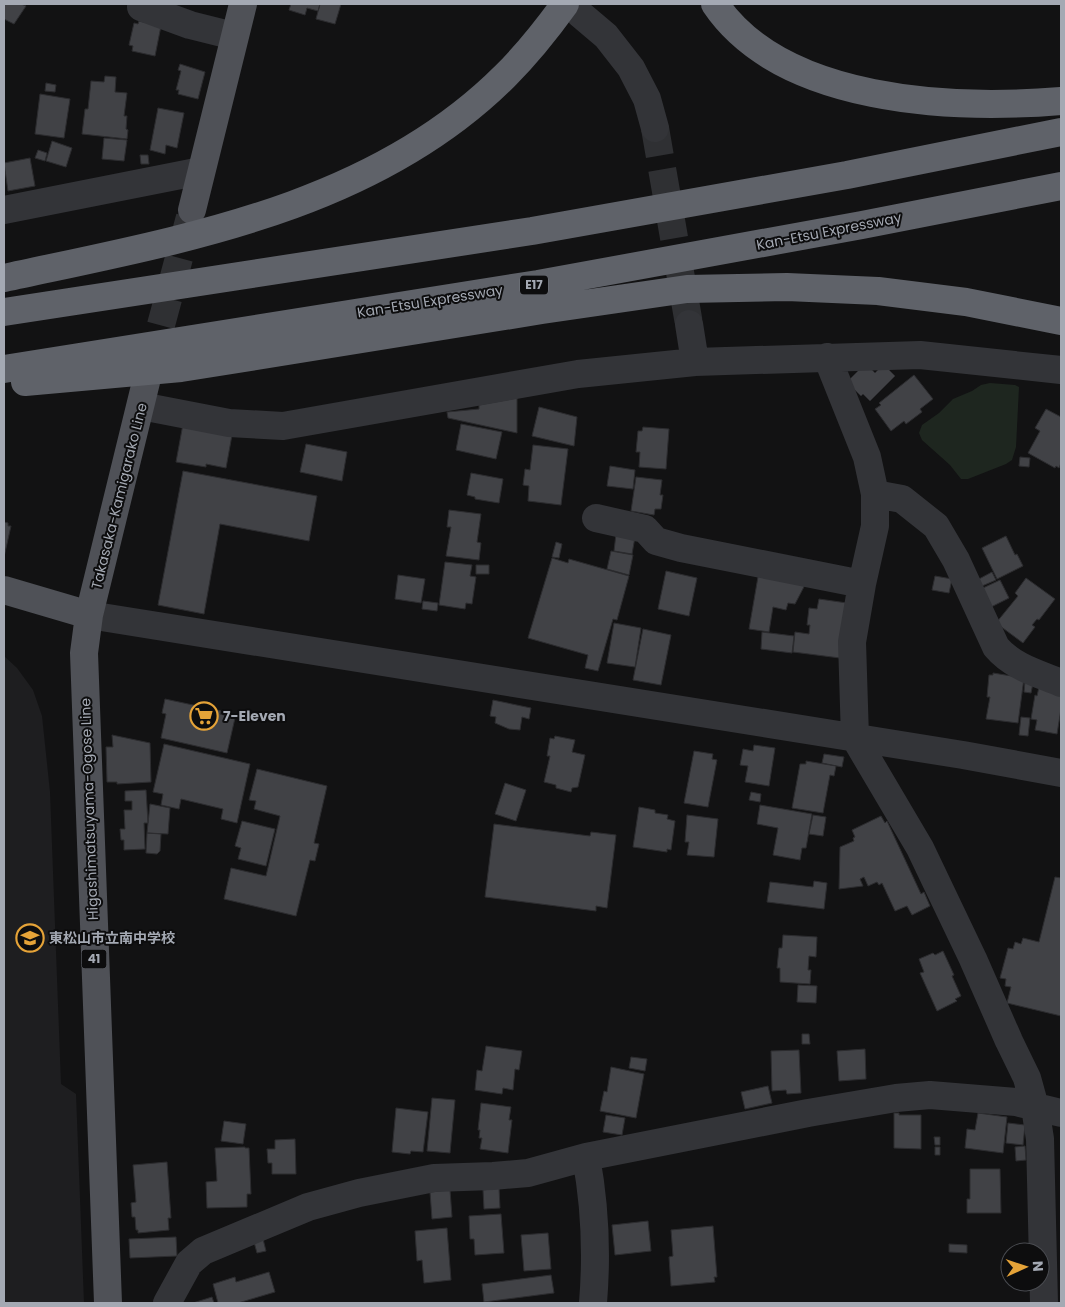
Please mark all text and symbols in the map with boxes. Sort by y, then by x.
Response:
street label: Kan-Etsu Expressway [755,207,903,255]
road number: E17 [520,276,548,294]
street label: Kan-Etsu Expressway [356,280,505,322]
street label: Takasaka-Kamigarako Line [86,400,152,591]
street label: Higashimatsuyama-Ogose Line [75,697,103,920]
supermarket icon: 7-Eleven [189,701,219,731]
place label: 7-Eleven [223,706,286,726]
school or university icon: 東松山市立南中学校 [15,923,45,953]
place label: 東松山市立南中学校 [49,928,175,948]
road number: 41 [82,950,106,969]
north arrow [1000,1242,1050,1292]
text: N [1028,1261,1048,1272]

